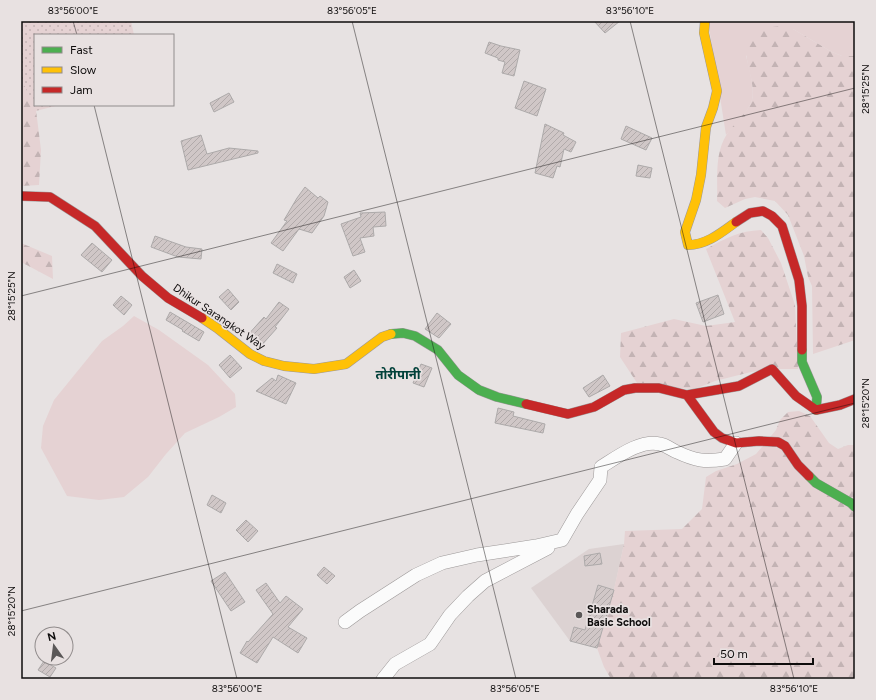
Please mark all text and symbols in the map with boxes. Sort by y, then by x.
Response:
text: 83°56'00"E [48,4,98,17]
text: 83°56'05"E [327,4,377,17]
text: 83°56'10"E [606,4,654,17]
legend [34,34,174,106]
text: Fast [70,43,93,57]
text: Slow [70,63,97,77]
text: 28°15'25"N [859,64,872,114]
text: Jam [70,83,93,97]
text: 28°15'25"N [5,271,18,321]
street label: Dhikur Sarangkot Way [170,281,268,353]
district label: तोरीपानी [375,367,422,382]
text: 28°15'20"N [859,378,872,428]
text: 28°15'20"N [5,586,18,636]
place label: Sharada Basic School [587,603,651,629]
marker: Sharada Basic School [574,610,584,620]
north arrow [34,626,74,666]
text: N [46,629,57,644]
scale bar [714,640,813,666]
text: 50 m [720,647,748,661]
text: 83°56'00"E [212,682,262,695]
text: 83°56'05"E [490,682,540,695]
text: 83°56'10"E [770,682,818,695]

